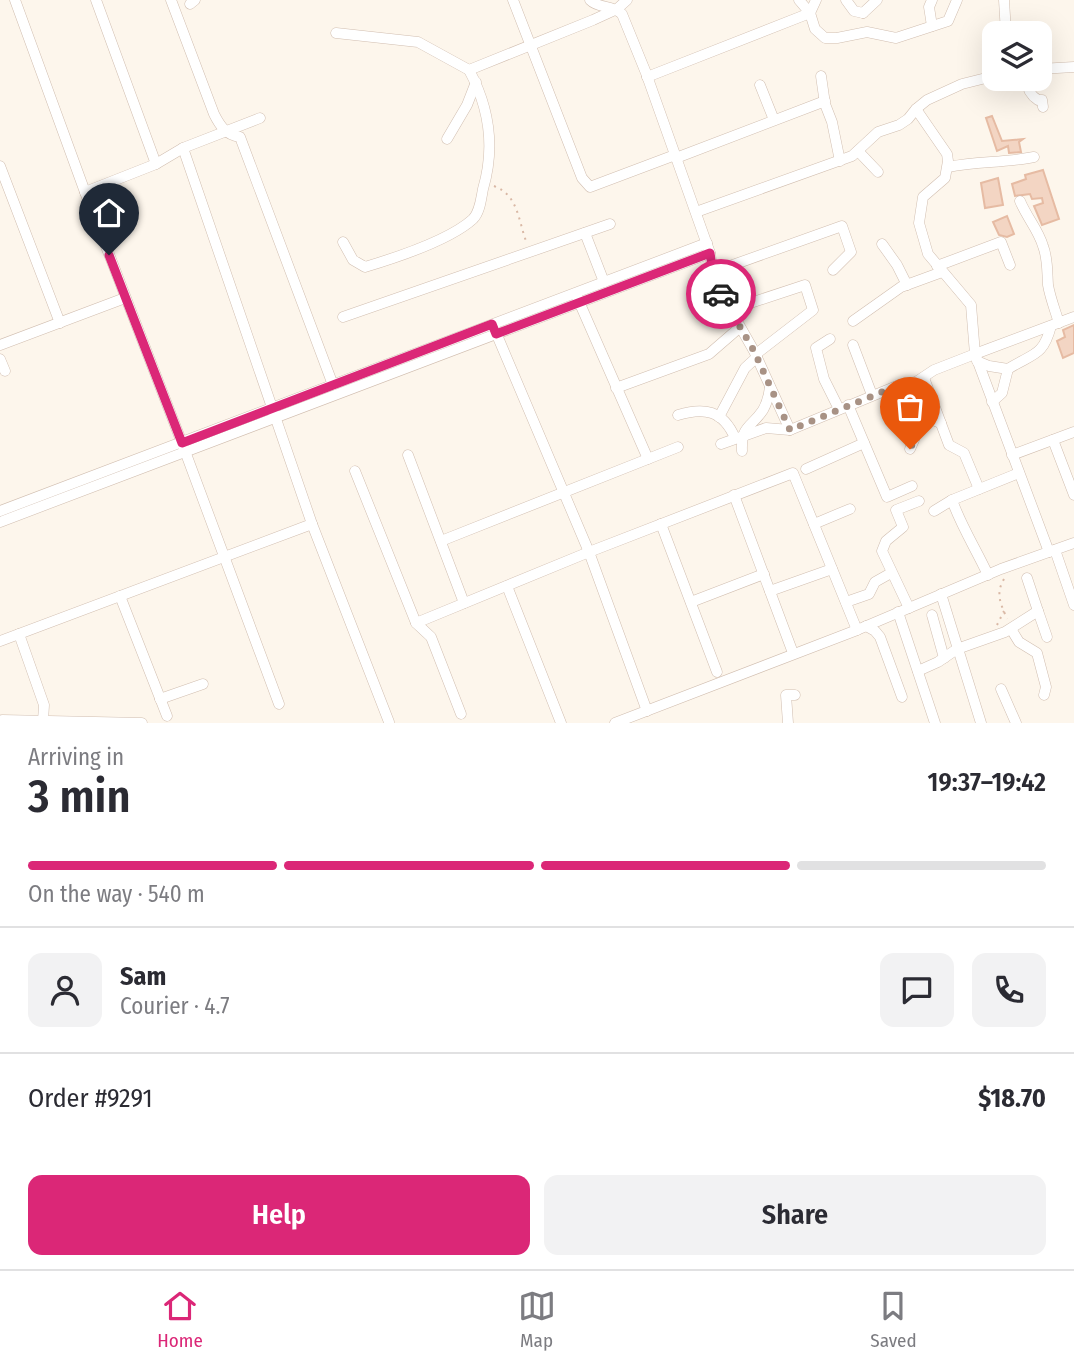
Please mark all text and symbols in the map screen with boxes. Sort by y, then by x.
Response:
map controls [982,21,1052,91]
button: layers [982,21,1052,91]
pin [79,183,139,255]
icon: home [90,194,128,232]
courier [686,259,756,329]
icon: car [702,275,740,313]
pin [880,377,940,449]
icon: bag [891,388,929,426]
text: Arriving in [28,743,124,771]
text: 19:37–19:42 [928,767,1046,798]
text: 3 min [28,769,131,824]
text: On the way · 540 m [28,880,205,908]
button: person [28,953,102,1027]
button: chat [880,953,954,1027]
button: phone [972,953,1046,1027]
text: Sam [120,961,166,992]
text: Courier · 4.7 [120,992,230,1020]
text: Order #9291 [28,1083,153,1114]
text: $18.70 [978,1083,1046,1114]
button: Help [28,1175,530,1255]
button: Share [544,1175,1046,1255]
tab: Home [157,1287,203,1352]
tab: Map [518,1287,556,1352]
tab: Saved [870,1287,917,1352]

